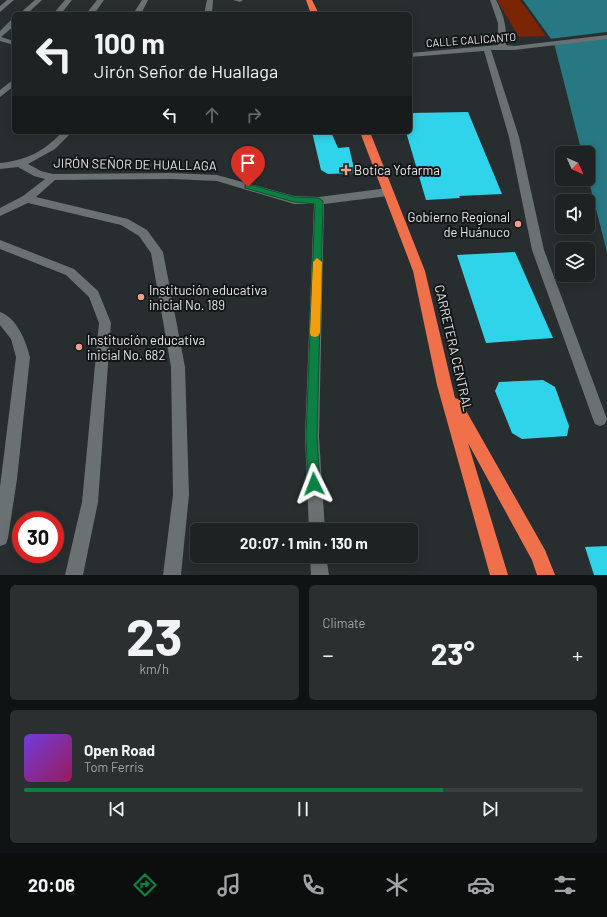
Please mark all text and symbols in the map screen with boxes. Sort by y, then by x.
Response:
text: 100 m [94,26,165,60]
icon: left [28,28,80,80]
street label: CALLE CALICANTO [425,30,517,49]
text: Jirón Señor de Huallaga [94,60,278,82]
icon: left [159,104,181,126]
icon: ahead [201,104,223,126]
icon: right [243,104,265,126]
pin [231,146,265,187]
north arrow [555,146,595,186]
map controls [555,146,595,282]
icon: arrive [237,152,259,174]
street label: JIRÓN SEÑOR DE HUALLAGA [53,155,217,173]
place label: Botica Yofarma [354,162,440,178]
marker: Botica Yofarma [341,165,351,175]
button: sound [555,194,595,234]
place label: Gobierno Regional de Huánuco [407,209,510,240]
marker: Gobierno Regional de Huánuco [513,219,523,229]
button: layers [555,242,595,282]
place label: Institución educativa inicial No. 189 [149,282,267,313]
street label: CARRETERA CENTRAL [432,283,476,413]
marker: Institución educativa inicial No. 189 [136,292,146,302]
place label: Institución educativa inicial No. 682 [87,332,205,363]
marker: Institución educativa inicial No. 682 [74,342,84,352]
position arrow [293,463,335,505]
speed limit sign: 30 [12,511,64,563]
text: 20:07 · 1 min · 130 m [240,534,368,552]
text: 23 [126,604,182,666]
text: Climate [323,615,366,631]
text: 23° [431,635,475,671]
text: − [323,641,334,667]
text: + [572,641,583,667]
text: km/h [140,661,169,677]
text: Open Road [84,741,155,759]
text: Tom Ferris [84,759,144,775]
icon: previous [106,798,128,820]
icon: pause [292,798,314,820]
icon: next [479,798,501,820]
icon: directions [131,871,159,899]
icon: music [215,871,243,899]
icon: phone [299,871,327,899]
icon: climate [383,871,411,899]
icon: car [467,871,495,899]
icon: filters [551,871,579,899]
text: 20:06 [28,874,75,896]

